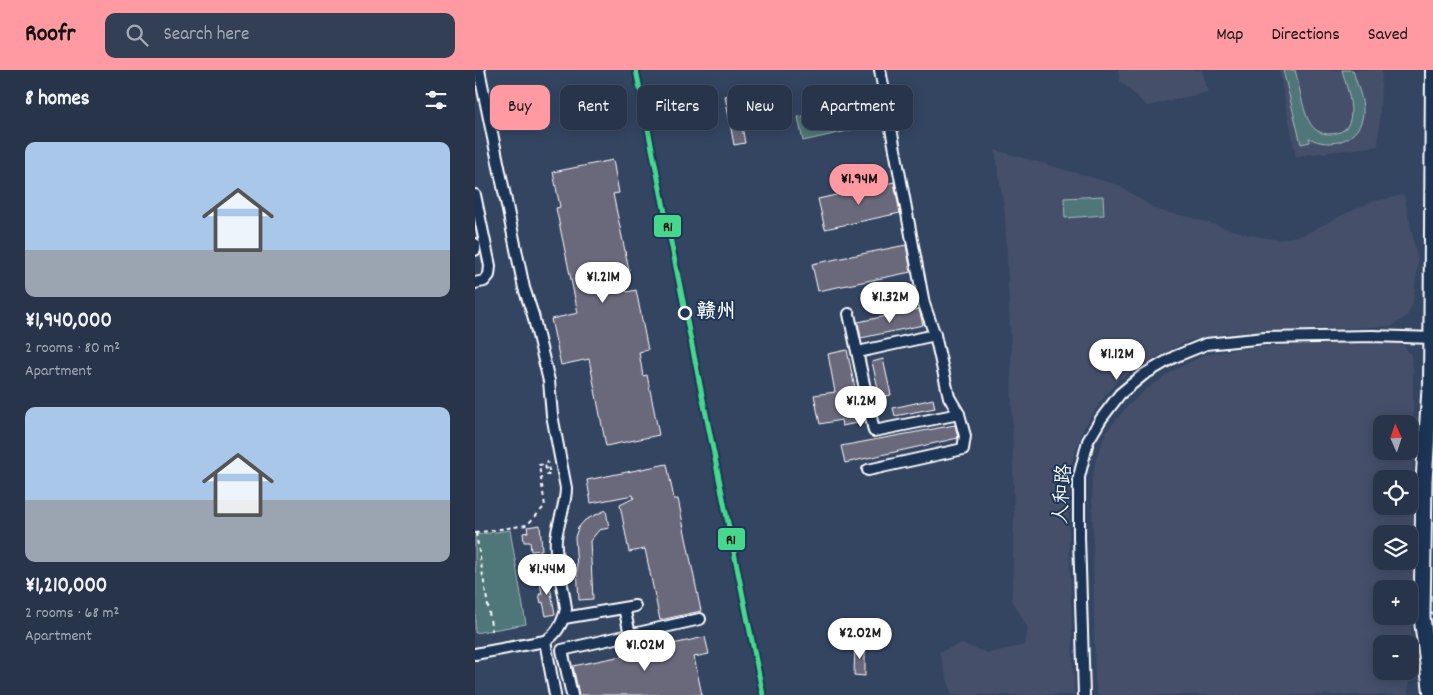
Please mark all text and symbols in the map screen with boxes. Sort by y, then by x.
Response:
search box [105,13,455,58]
text: Roofr [25,18,75,52]
icon: search [123,21,151,49]
text: Search here [163,22,249,49]
text: Map [1216,23,1243,48]
text: Directions [1271,23,1340,48]
text: Saved [1368,23,1408,48]
text: 8 homes [25,85,90,115]
chip: Buy [490,85,550,130]
chip: Rent [560,85,627,130]
chip: Filters [637,85,718,130]
chip: New [728,85,792,130]
chip: Apartment [802,85,913,130]
icon: filters [422,86,450,114]
pin: ¥1.94M [818,164,900,206]
text: ¥1.94M [840,168,878,191]
icon: home [193,175,283,265]
line badge: R1 [653,214,682,238]
text: R1 [663,218,673,238]
pin: ¥1.21M [562,262,644,304]
text: ¥1.21M [586,266,620,289]
pin: ¥1.32M [849,282,931,324]
text: ¥1.32M [871,286,909,309]
place label: 赣州 [696,299,736,327]
marker: 赣州 [678,306,692,320]
text: ¥1,940,000 [25,307,112,337]
text: 2 rooms · 80 m² [25,337,120,360]
pin: ¥1.12M [1076,338,1158,381]
text: ¥1.12M [1100,343,1134,366]
text: Apartment [25,360,92,383]
pin: ¥1.2M [826,386,896,428]
text: ¥1.2M [846,390,876,413]
north arrow [1373,415,1417,460]
map controls [1373,415,1418,680]
icon: home [193,440,283,530]
street label: 人和路 [1048,462,1080,525]
button: locate [1373,470,1418,515]
button: layers [1373,525,1418,570]
line badge: R1 [717,527,746,551]
text: R1 [726,531,736,551]
pin: ¥1.44M [506,554,588,596]
text: ¥1.44M [529,558,565,581]
text: ¥1,210,000 [25,572,107,602]
button: + [1373,580,1418,625]
text: 2 rooms · 68 m² [25,602,119,625]
pin: ¥2.02M [819,618,901,660]
text: ¥2.02M [839,622,881,645]
text: Apartment [25,625,92,648]
pin: ¥1.02M [604,630,686,672]
text: ¥1.02M [626,634,665,657]
button: − [1373,635,1418,680]

